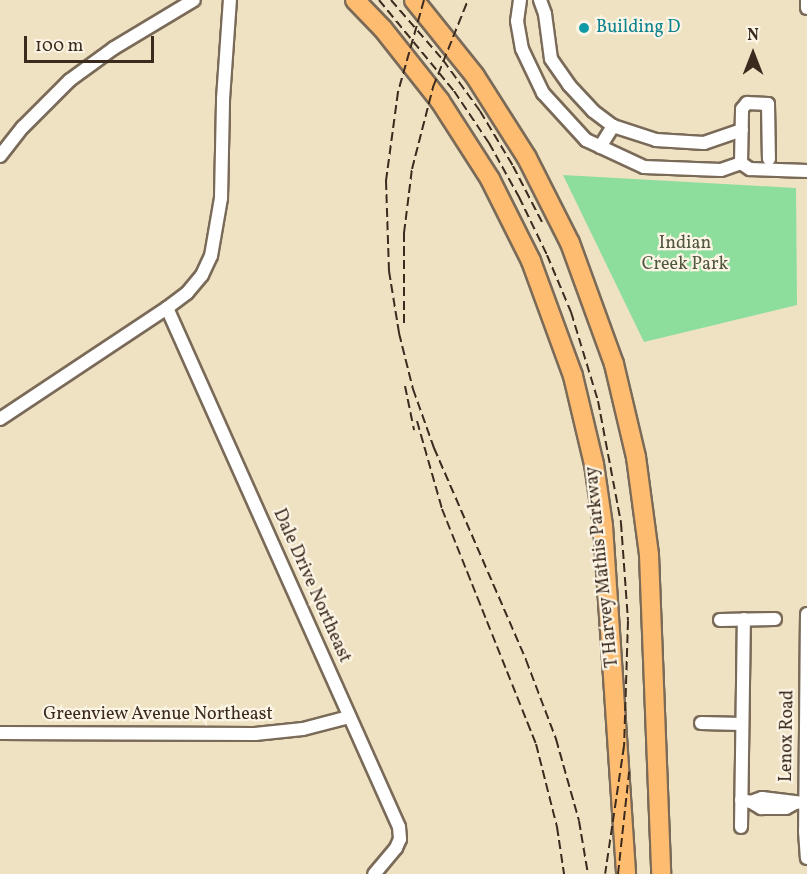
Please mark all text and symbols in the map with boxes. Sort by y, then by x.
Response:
place label: Building D [596,17,680,39]
marker: Building D [577,21,591,35]
scale bar [27,24,158,62]
north arrow [723,24,783,84]
text: N [747,25,759,47]
text: 100 m [35,34,84,59]
park label: Indian Creek Park [642,234,728,276]
street label: T Harvey Mathis Parkway [582,465,624,669]
street label: Dale Drive Northeast [267,506,355,666]
street label: Lenox Road [776,690,800,782]
street label: Greenview Avenue Northeast [43,704,273,726]

